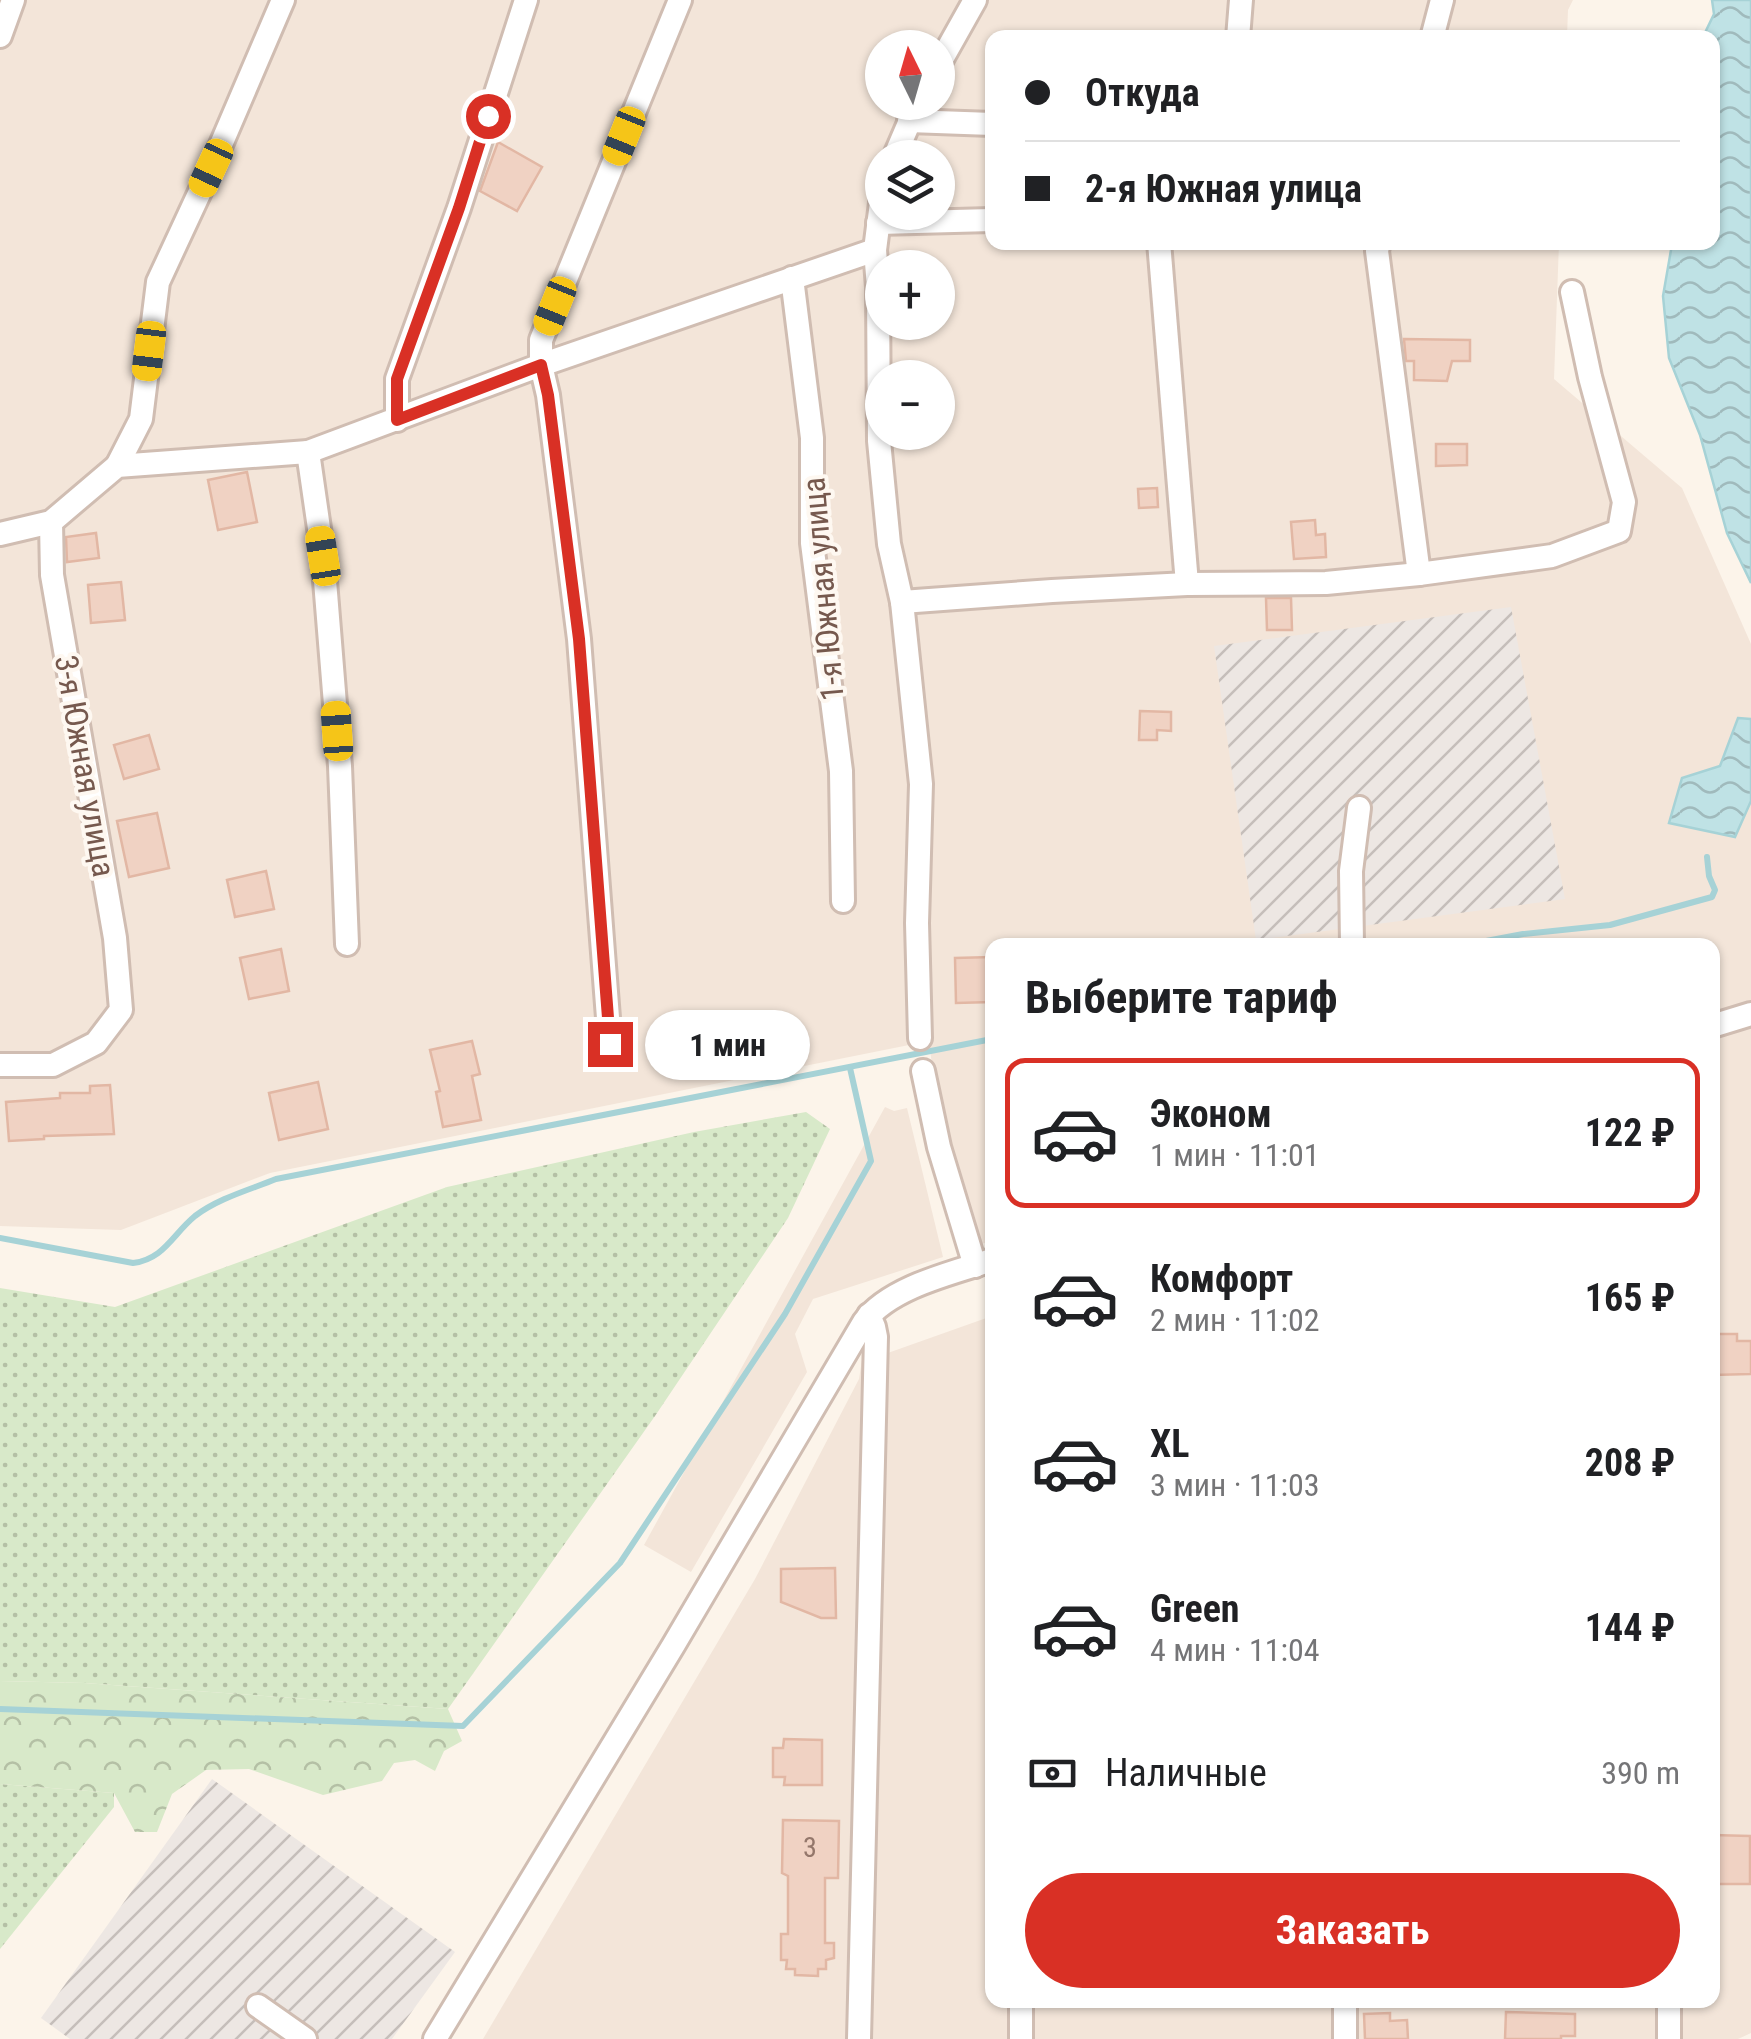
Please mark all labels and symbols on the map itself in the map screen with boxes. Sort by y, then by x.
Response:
north arrow [865,30,955,120]
route start [466,94,511,139]
car [599,103,649,169]
car [185,134,237,202]
car [530,273,580,339]
car [130,319,168,383]
street label: 1-я Южная улица [794,476,852,702]
car [303,524,343,588]
street label: 3-я Южная улица [47,652,123,880]
car [320,700,354,762]
callout: 1 мин [645,1009,810,1079]
route end [588,1022,633,1067]
house number: 3 [803,1831,817,1864]

